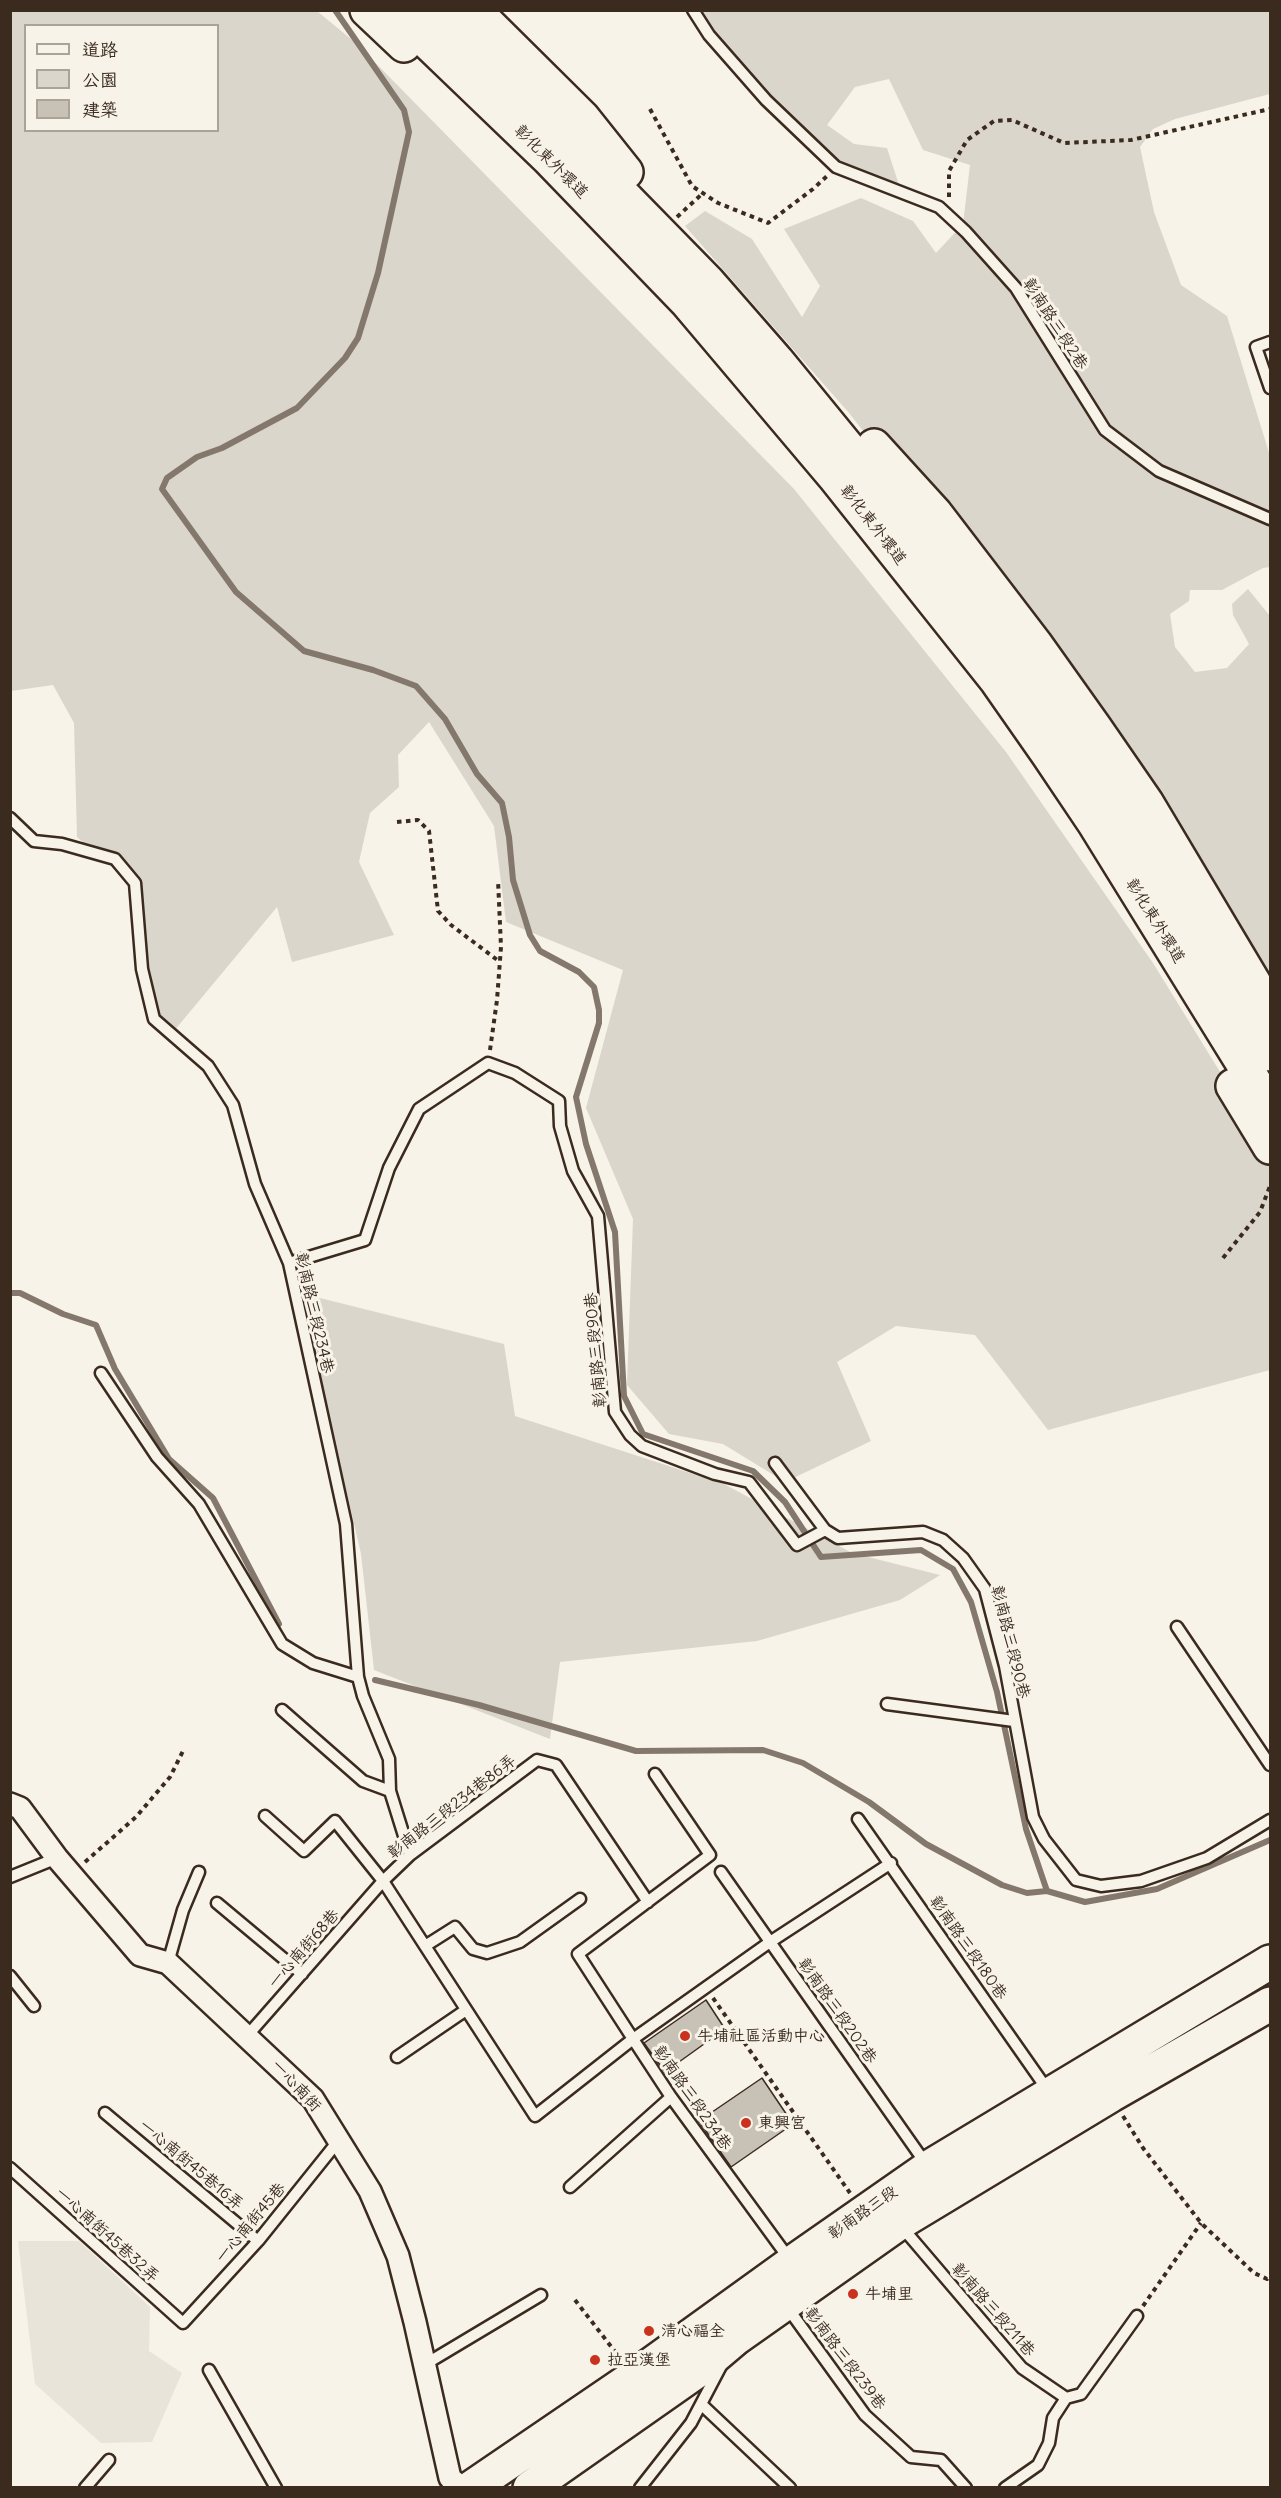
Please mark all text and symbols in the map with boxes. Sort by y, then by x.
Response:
legend [24,24,219,132]
text: 道路 [82,38,118,61]
text: 公園 [82,68,118,91]
text: 建築 [82,98,118,121]
street label: 彰化東外環道 [510,121,592,203]
street label: 彰南路三段2巷 [1018,275,1092,373]
street label: 彰化東外環道 [836,481,910,569]
street label: 彰化東外環道 [1121,875,1189,967]
street label: 彰南路三段234巷 [291,1251,337,1375]
street label: 彰南路三段90巷 [581,1292,611,1408]
street label: 彰南路三段90巷 [987,1584,1033,1700]
street label: 彰南路三段234巷86弄 [384,1751,520,1863]
street label: 彰南路三段180巷 [925,1892,1011,2004]
street label: 一心南街68巷 [264,1906,344,1992]
street label: 彰南路三段202巷 [794,1955,880,2067]
place label: 牛埔社區活動中心 [697,2026,825,2046]
marker: 牛埔社區活動中心 [678,2029,692,2043]
street label: 彰南路三段234巷 [649,2042,735,2154]
street label: 一心南街 [267,2056,325,2116]
place label: 東興宮 [758,2113,806,2133]
street label: 一心南街45巷16弄 [135,2116,247,2214]
marker: 東興宮 [739,2116,753,2130]
street label: 一心南街45巷 [212,2179,290,2267]
street label: 彰南路三段 [825,2182,901,2244]
street label: 一心南街45巷32弄 [51,2184,163,2286]
street label: 彰南路三段211巷 [947,2259,1039,2361]
place label: 牛埔里 [865,2284,913,2304]
marker: 牛埔里 [846,2287,860,2301]
street label: 彰南路三段239巷 [800,2304,890,2414]
place label: 清心福全 [661,2321,725,2341]
marker: 清心福全 [642,2324,656,2338]
place label: 拉亞漢堡 [607,2350,671,2370]
marker: 拉亞漢堡 [588,2353,602,2367]

